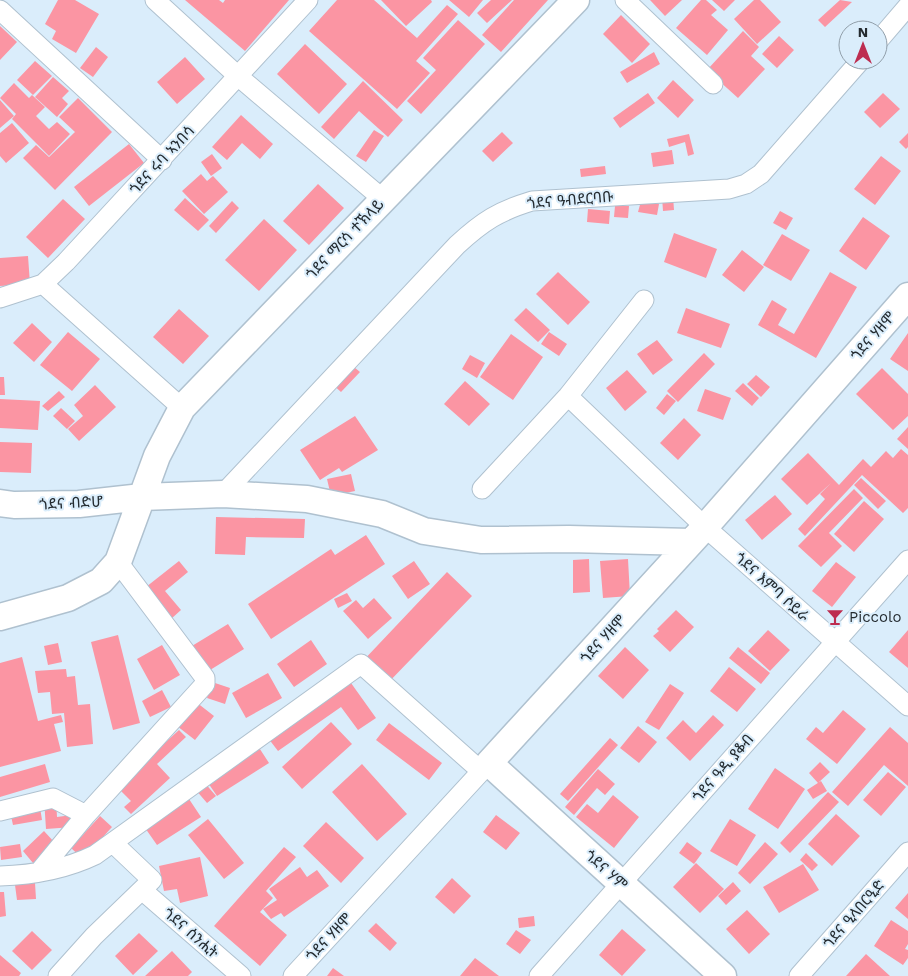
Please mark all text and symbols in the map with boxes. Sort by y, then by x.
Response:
north arrow [838,20,888,70]
text: N [858,24,868,40]
street label: ጎደና ሩባ ኣንበሳ [126,122,198,198]
street label: ጎደና ዓብደርባቡ [526,187,614,213]
street label: ጎደና ማርሳ ተኽላይ [302,195,388,283]
street label: ጎደና ሃዘሞ [847,308,899,364]
street label: ጎደና ብድሆ [39,492,104,514]
street label: ጎደና እምባ ሶይራ [731,549,813,625]
bar icon: Piccolo [825,607,845,627]
place label: Piccolo [849,608,902,626]
street label: ጎደና ሃዘሞ [577,611,629,667]
street label: ጎደና ዓዲ ያቆብ [689,730,757,806]
street label: ጎደና ሃም [581,846,631,894]
street label: ጎደና ዒላበርዒድ [819,876,889,952]
street label: ጎደና ሰንሒት [160,904,222,962]
street label: ጎደና ሃዘሞ [302,909,356,965]

